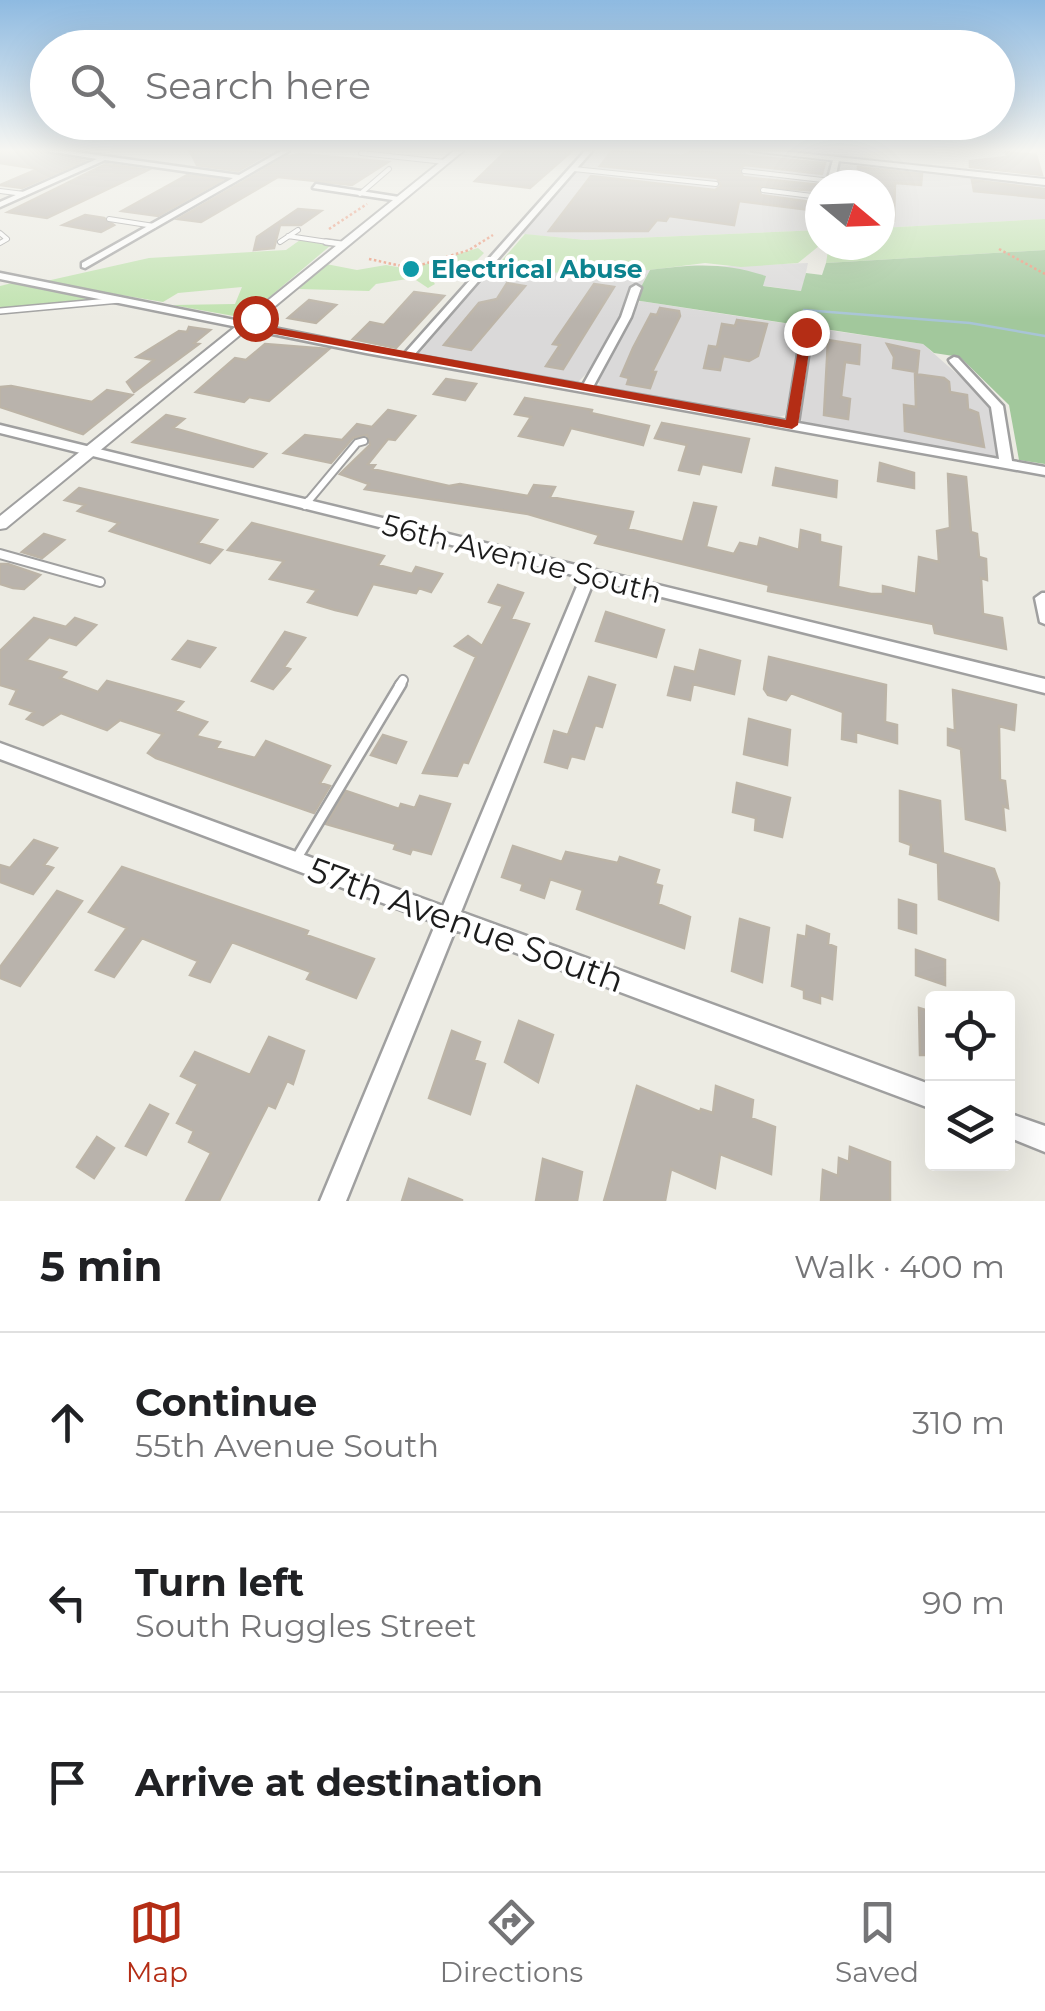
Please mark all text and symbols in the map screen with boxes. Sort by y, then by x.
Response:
search box [30,30,1015,140]
icon: search [65,58,120,113]
text: Search here [145,62,371,109]
north arrow [805,170,895,260]
place label: Electrical Abuse [431,254,643,284]
marker: Electrical Abuse [400,258,422,280]
route start [233,296,279,342]
route end [784,310,830,356]
street label: 56th Avenue South [379,506,666,611]
street label: 57th Avenue South [303,847,630,1002]
map controls [925,991,1015,1171]
button: locate [925,991,1015,1081]
button: layers [925,1081,1015,1171]
text: 5 min [40,1240,163,1292]
text: Walk · 400 m [794,1247,1005,1286]
text: Continue [135,1379,317,1426]
icon: ahead [40,1395,95,1450]
text: 310 m [912,1403,1005,1442]
text: 55th Avenue South [135,1426,439,1465]
text: Turn left [135,1559,304,1606]
icon: left [40,1575,95,1630]
text: 90 m [922,1583,1005,1622]
text: South Ruggles Street [135,1606,476,1645]
icon: arrive [40,1755,95,1810]
text: Arrive at destination [135,1759,543,1806]
tab: Map [126,1895,188,1989]
tab: Directions [440,1895,583,1989]
tab: Saved [835,1895,919,1989]

